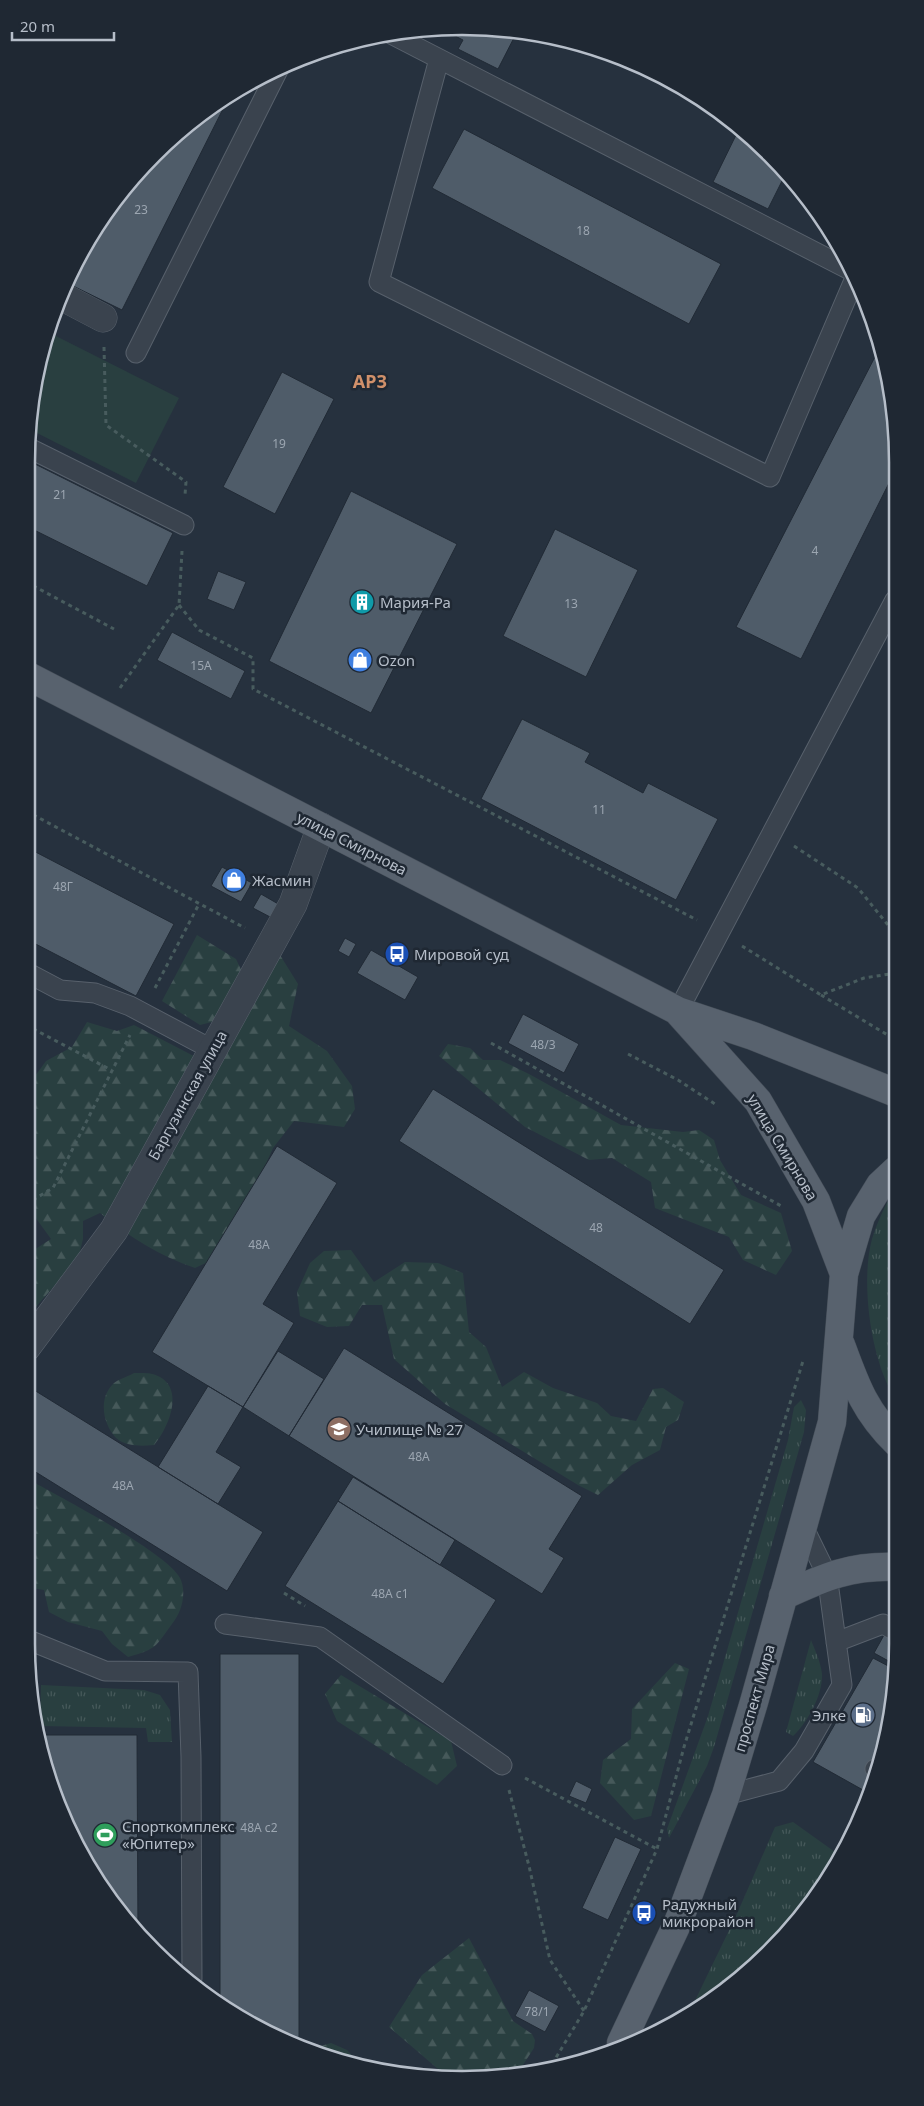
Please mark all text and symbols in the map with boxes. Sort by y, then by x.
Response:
scale bar [12,10,115,42]
text: 20 m [20,16,55,36]
house number: 23 [134,201,148,218]
house number: 18 [576,222,590,239]
district label: АРЗ [353,369,387,393]
house number: 19 [272,435,286,452]
house number: 21 [53,486,67,503]
house number: 4 [812,542,819,559]
building icon: Мария-Ра [349,589,375,615]
place label: Мария-Ра [380,592,451,612]
house number: 13 [564,595,578,612]
shop icon: Ozon [347,647,373,673]
place label: Ozon [378,650,415,670]
house number: 15А [190,657,212,674]
house number: 11 [592,801,606,818]
street label: улица Смирнова [294,807,410,879]
shop icon: Жасмин [221,867,247,893]
place label: Жасмин [252,870,311,890]
house number: 48Г [53,878,73,895]
bus stop icon: Мировой суд [384,941,410,967]
place label: Мировой суд [414,944,509,964]
street label: Баргузинская улица [143,1027,231,1163]
house number: 48/3 [530,1036,556,1053]
street label: улица Смирнова [743,1090,823,1204]
house number: 48 [589,1219,603,1236]
house number: 48А [248,1236,270,1253]
school or university icon: Училище № 27 [326,1416,352,1442]
place label: Училище № 27 [356,1419,463,1439]
house number: 48А [408,1448,430,1465]
house number: 48А [112,1477,134,1494]
house number: 48А с1 [371,1585,409,1602]
street label: проспект Мира [729,1642,779,1754]
fuel station icon: Элке [850,1702,876,1728]
place label: Элке [812,1705,846,1725]
place label: Спорткомплекс «Юпитер» [122,1816,235,1853]
house number: 48А с2 [240,1819,278,1836]
sports icon: Спорткомплекс «Юпитер» [92,1822,118,1848]
place label: Радужный микрорайон [662,1894,754,1931]
bus stop icon: Радужный микрорайон [631,1900,657,1926]
house number: 78/1 [524,2003,550,2020]

